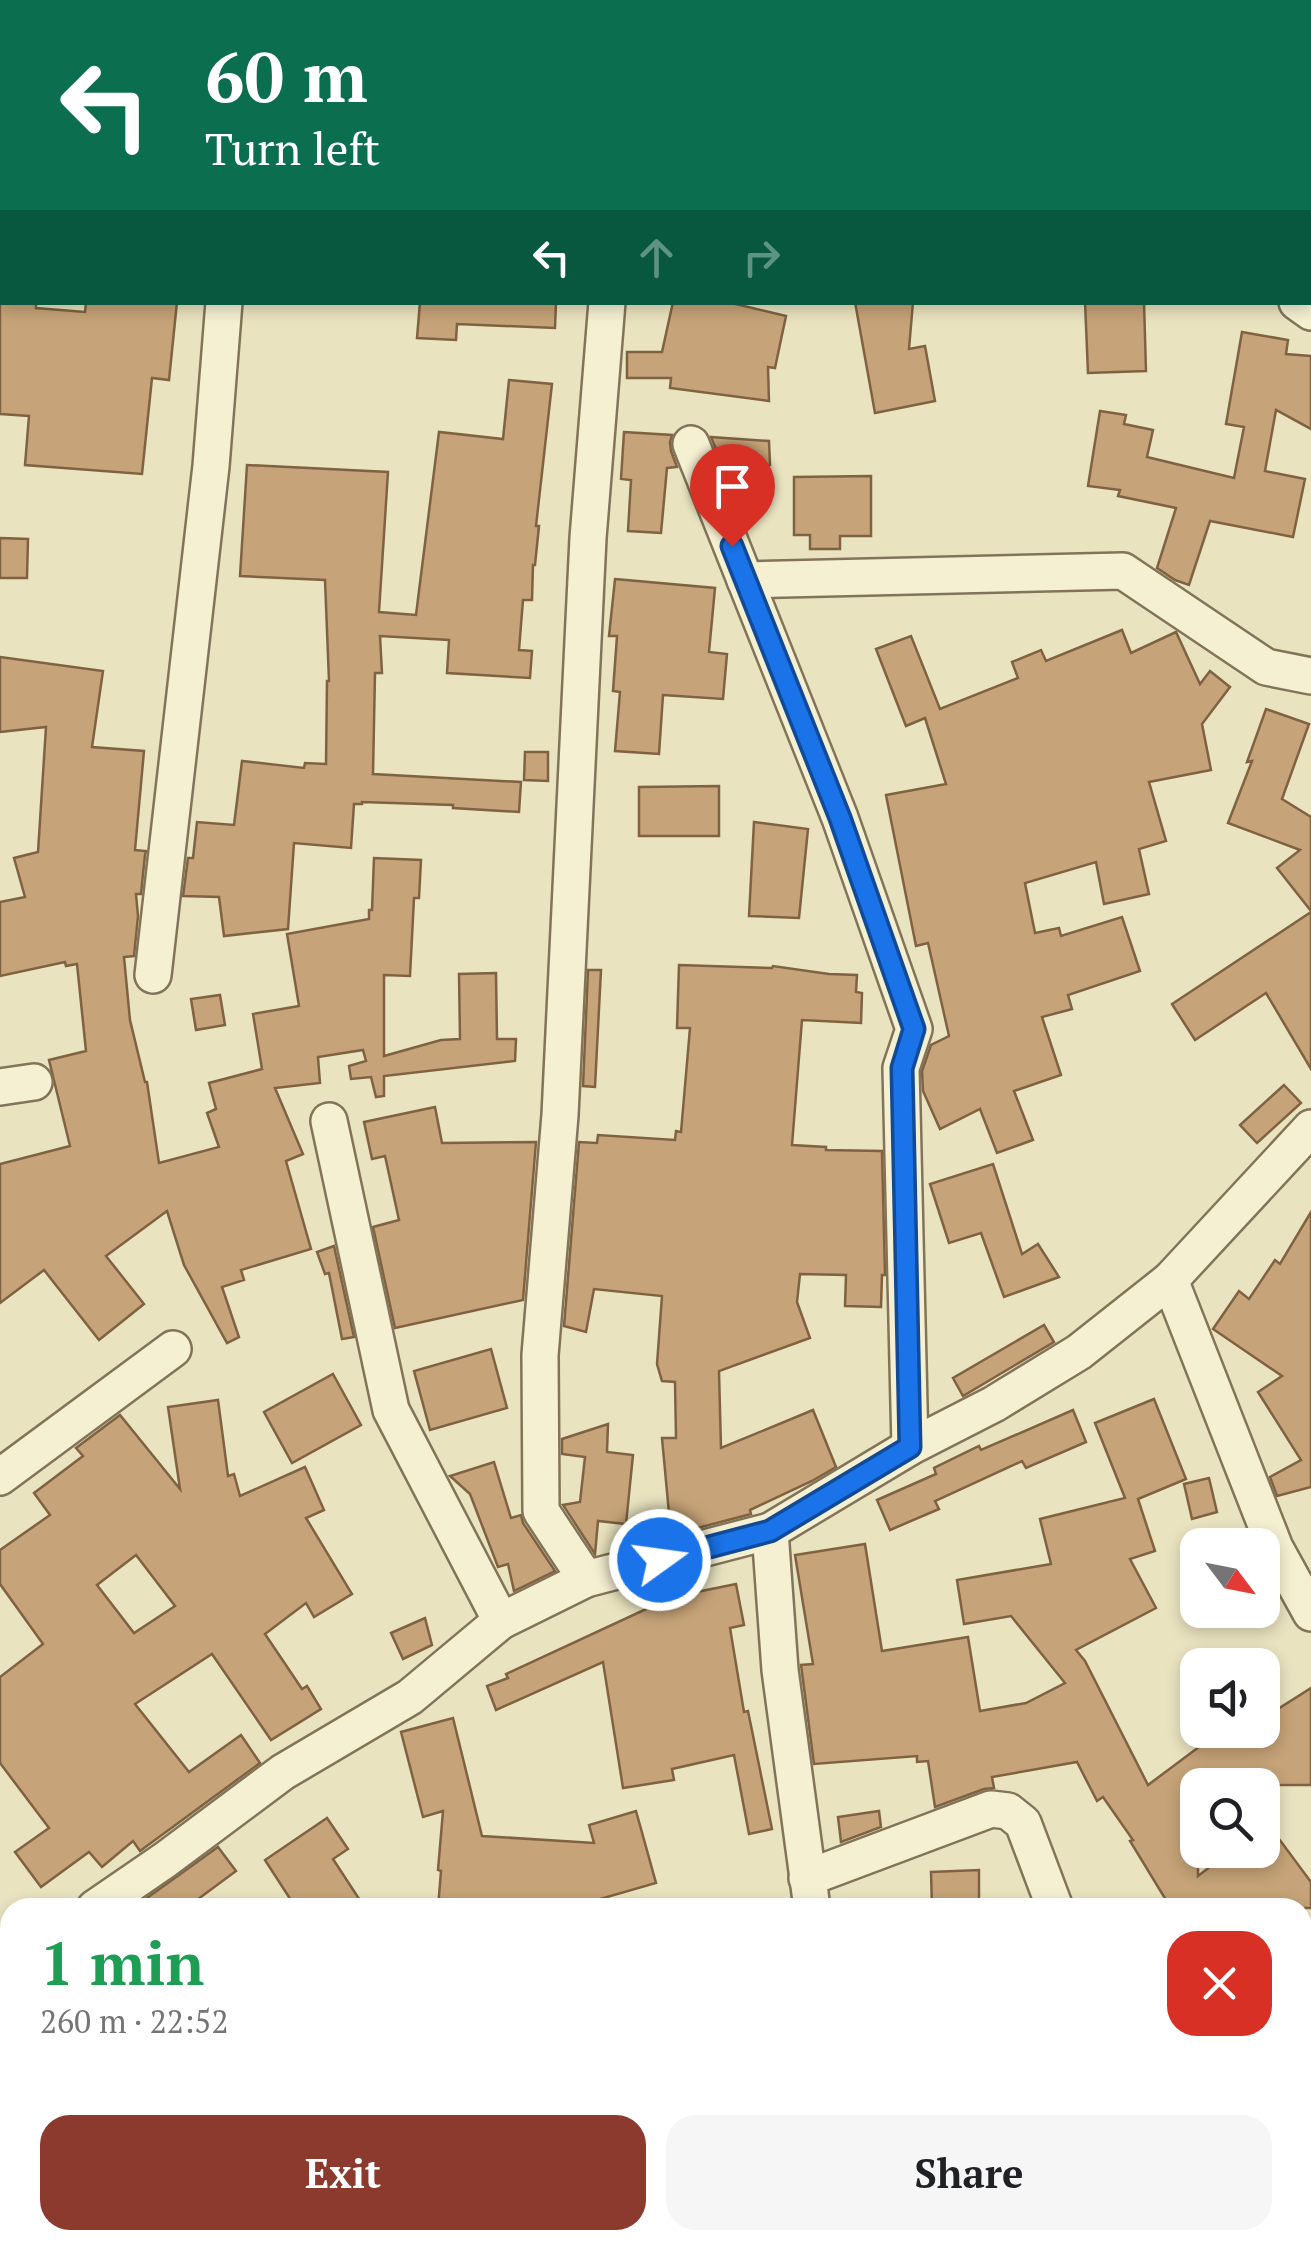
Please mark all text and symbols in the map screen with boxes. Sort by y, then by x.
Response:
text: 60 m [205,29,368,122]
icon: left [40,40,170,170]
text: Turn left [205,118,380,178]
icon: left [524,230,579,285]
icon: ahead [629,230,684,285]
icon: right [734,230,789,285]
pin [690,444,775,547]
icon: arrive [705,459,760,514]
position arrow [608,1508,712,1612]
north arrow [1180,1528,1280,1628]
map controls [1180,1528,1280,1868]
button: sound [1180,1648,1280,1748]
button: search [1180,1768,1280,1868]
text: 1 min [40,1923,204,2002]
button: close [1167,1931,1272,2036]
text: 260 m · 22:52 [40,2000,228,2042]
button: Exit [40,2115,646,2230]
button: Share [666,2115,1272,2230]

